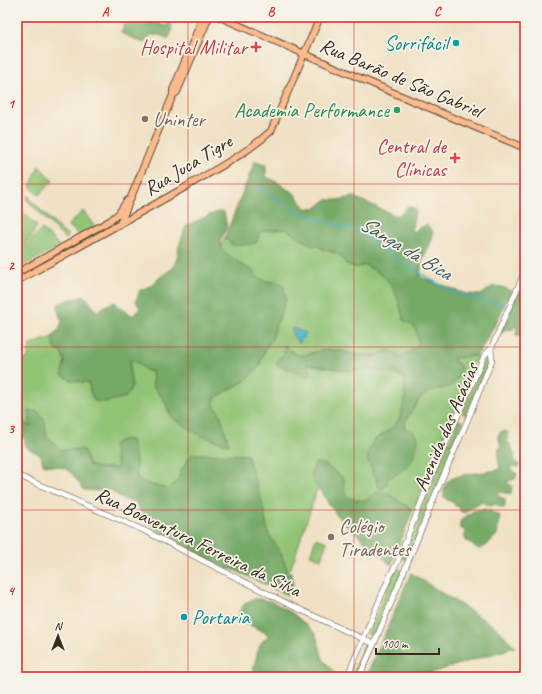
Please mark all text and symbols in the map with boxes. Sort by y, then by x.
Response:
text: A [102,4,110,20]
text: B [268,4,276,20]
text: C [434,4,442,20]
place label: Sorrifácil [385,31,452,56]
street label: Rua Barão de São Gabriel [316,33,489,125]
place label: Hospital Militar [140,35,249,60]
marker: Sorrifácil [451,38,461,48]
marker: Hospital Militar [250,41,262,53]
text: 1 [8,96,16,112]
place label: Academia Performance [234,98,390,123]
marker: Academia Performance [392,105,402,115]
place label: Uninter [153,107,206,132]
marker: Uninter [140,114,150,124]
street label: Rua Juca Tigre [139,128,238,201]
place label: Central de Clínicas [377,134,448,182]
marker: Central de Clínicas [449,152,461,164]
water label: Sanga da Bica [355,210,459,287]
text: 2 [8,258,15,274]
street label: Avenida das Acácias [408,357,485,495]
text: 3 [8,421,15,437]
street label: Rua Boaventura Ferreira da Silva [91,481,307,604]
place label: Colégio Tiradentes [339,514,413,562]
marker: Colégio Tiradentes [326,532,336,542]
text: 4 [8,583,16,599]
place label: Portaria [192,605,251,630]
marker: Portaria [179,612,189,622]
north arrow [38,616,78,656]
text: N [55,619,64,633]
scale bar [376,630,439,656]
text: 100 m [382,636,409,652]

